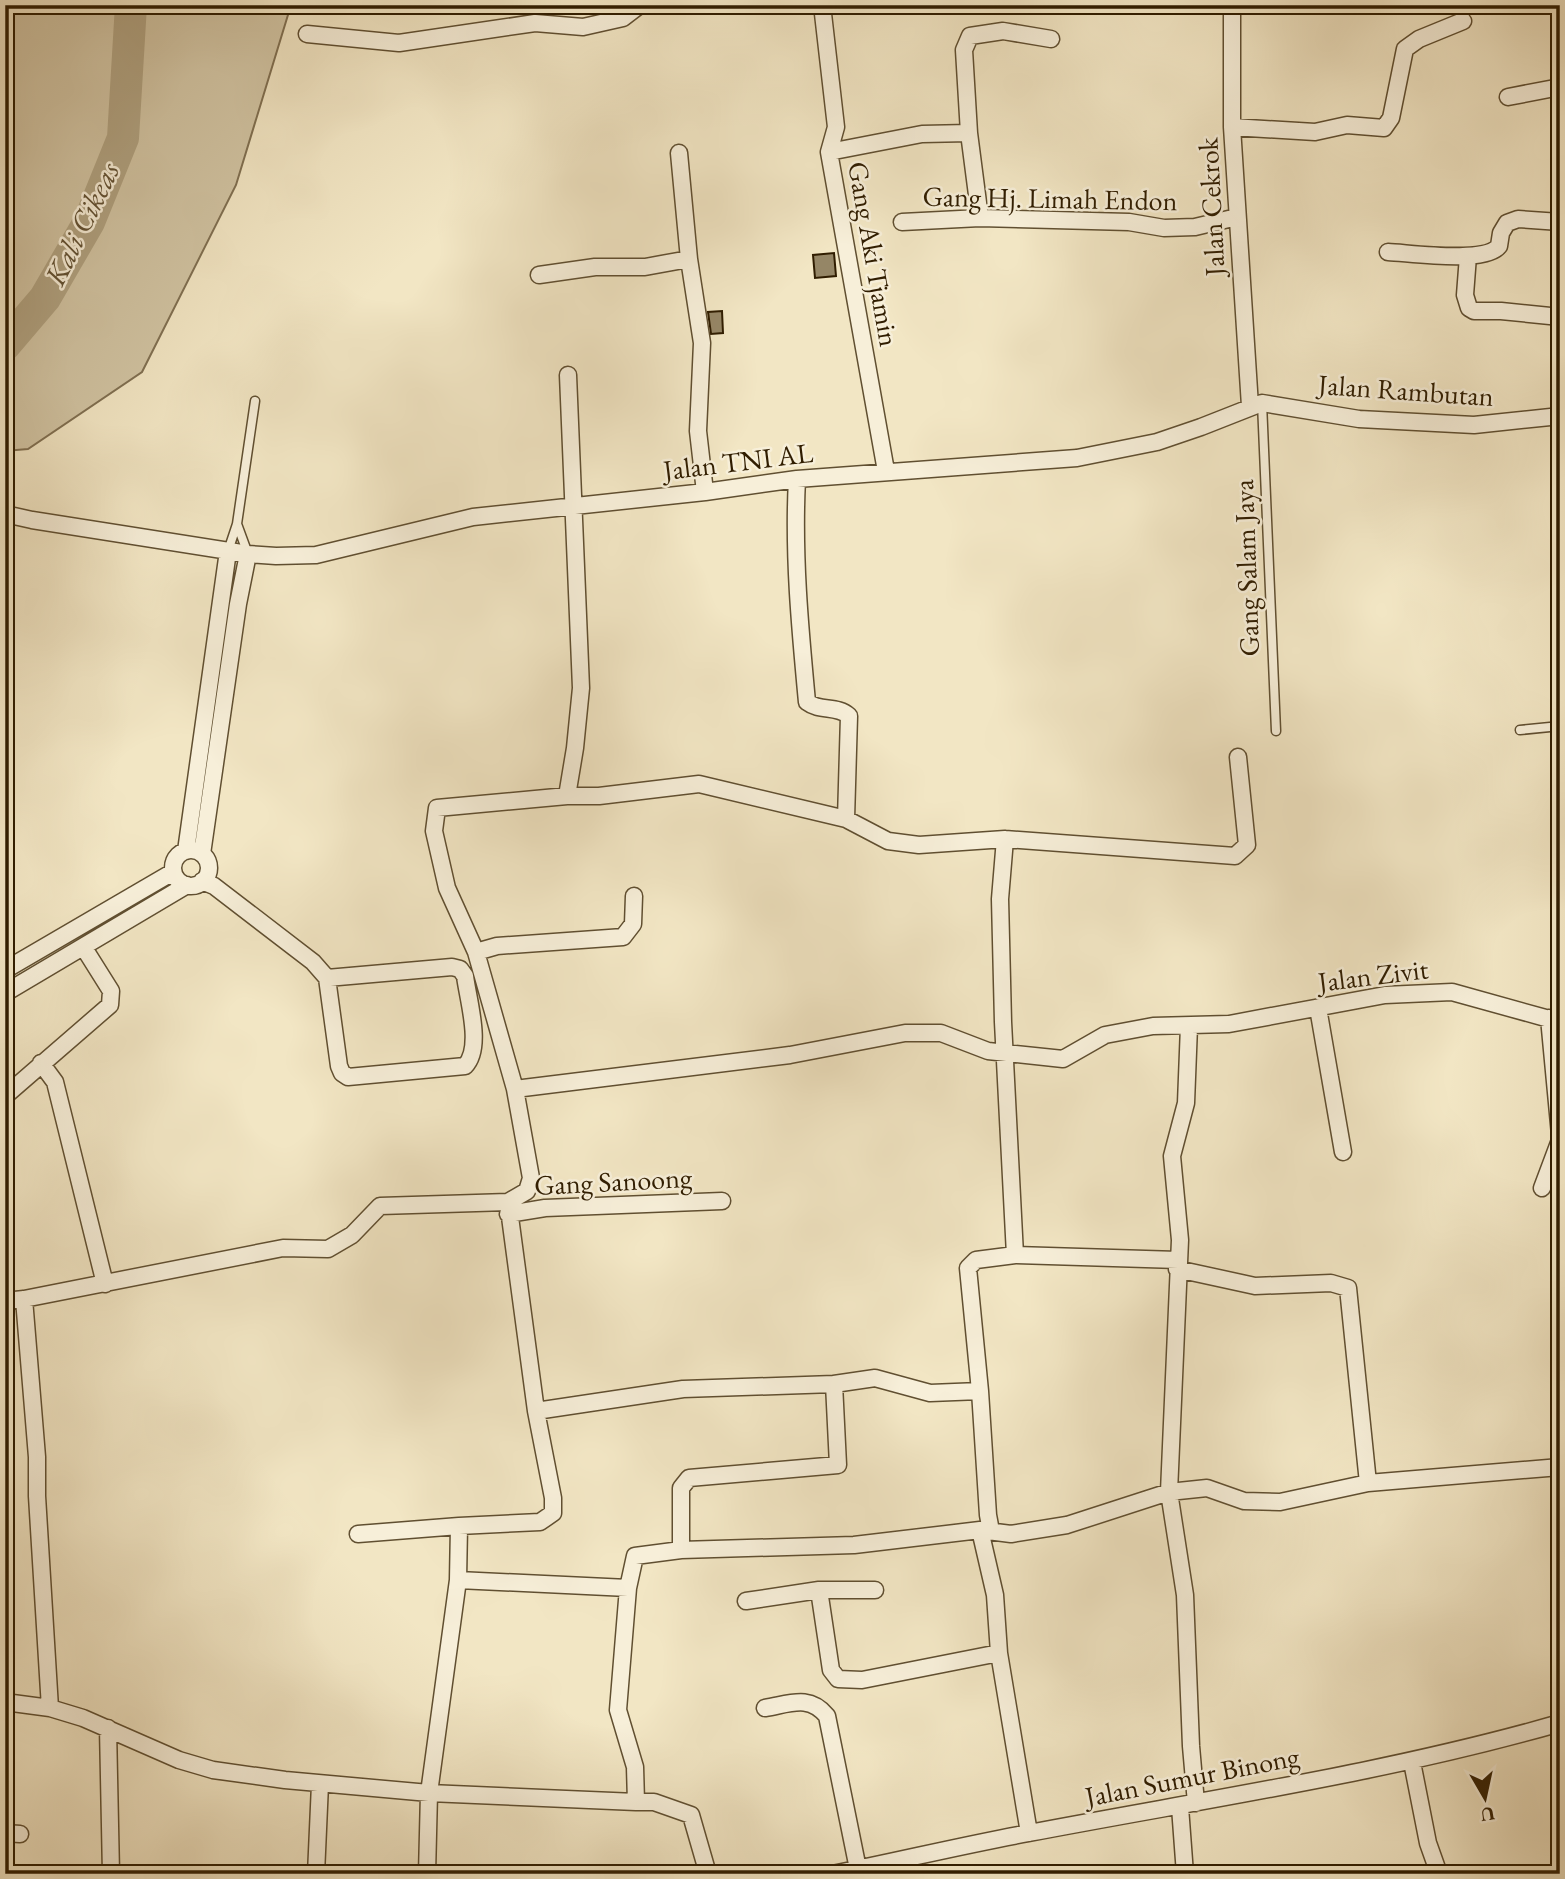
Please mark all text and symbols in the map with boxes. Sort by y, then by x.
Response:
street label: Jalan Cekrok [1189,136,1233,279]
water label: Kali Cikeas [35,155,128,293]
street label: Gang Aki Tjamin [840,159,908,349]
street label: Gang Hj. Limah Endon [922,178,1178,218]
street label: Jalan Rambutan [1315,366,1495,414]
street label: Jalan TNI AL [659,434,816,488]
street label: Gang Salam Jaya [1225,478,1267,657]
street label: Jalan Zivit [1314,950,1430,1000]
street label: Gang Sanoong [533,1159,694,1203]
street label: Jalan Sumur Binong [1080,1737,1303,1815]
north arrow [1450,1764,1520,1834]
text: U [1479,1801,1497,1828]

